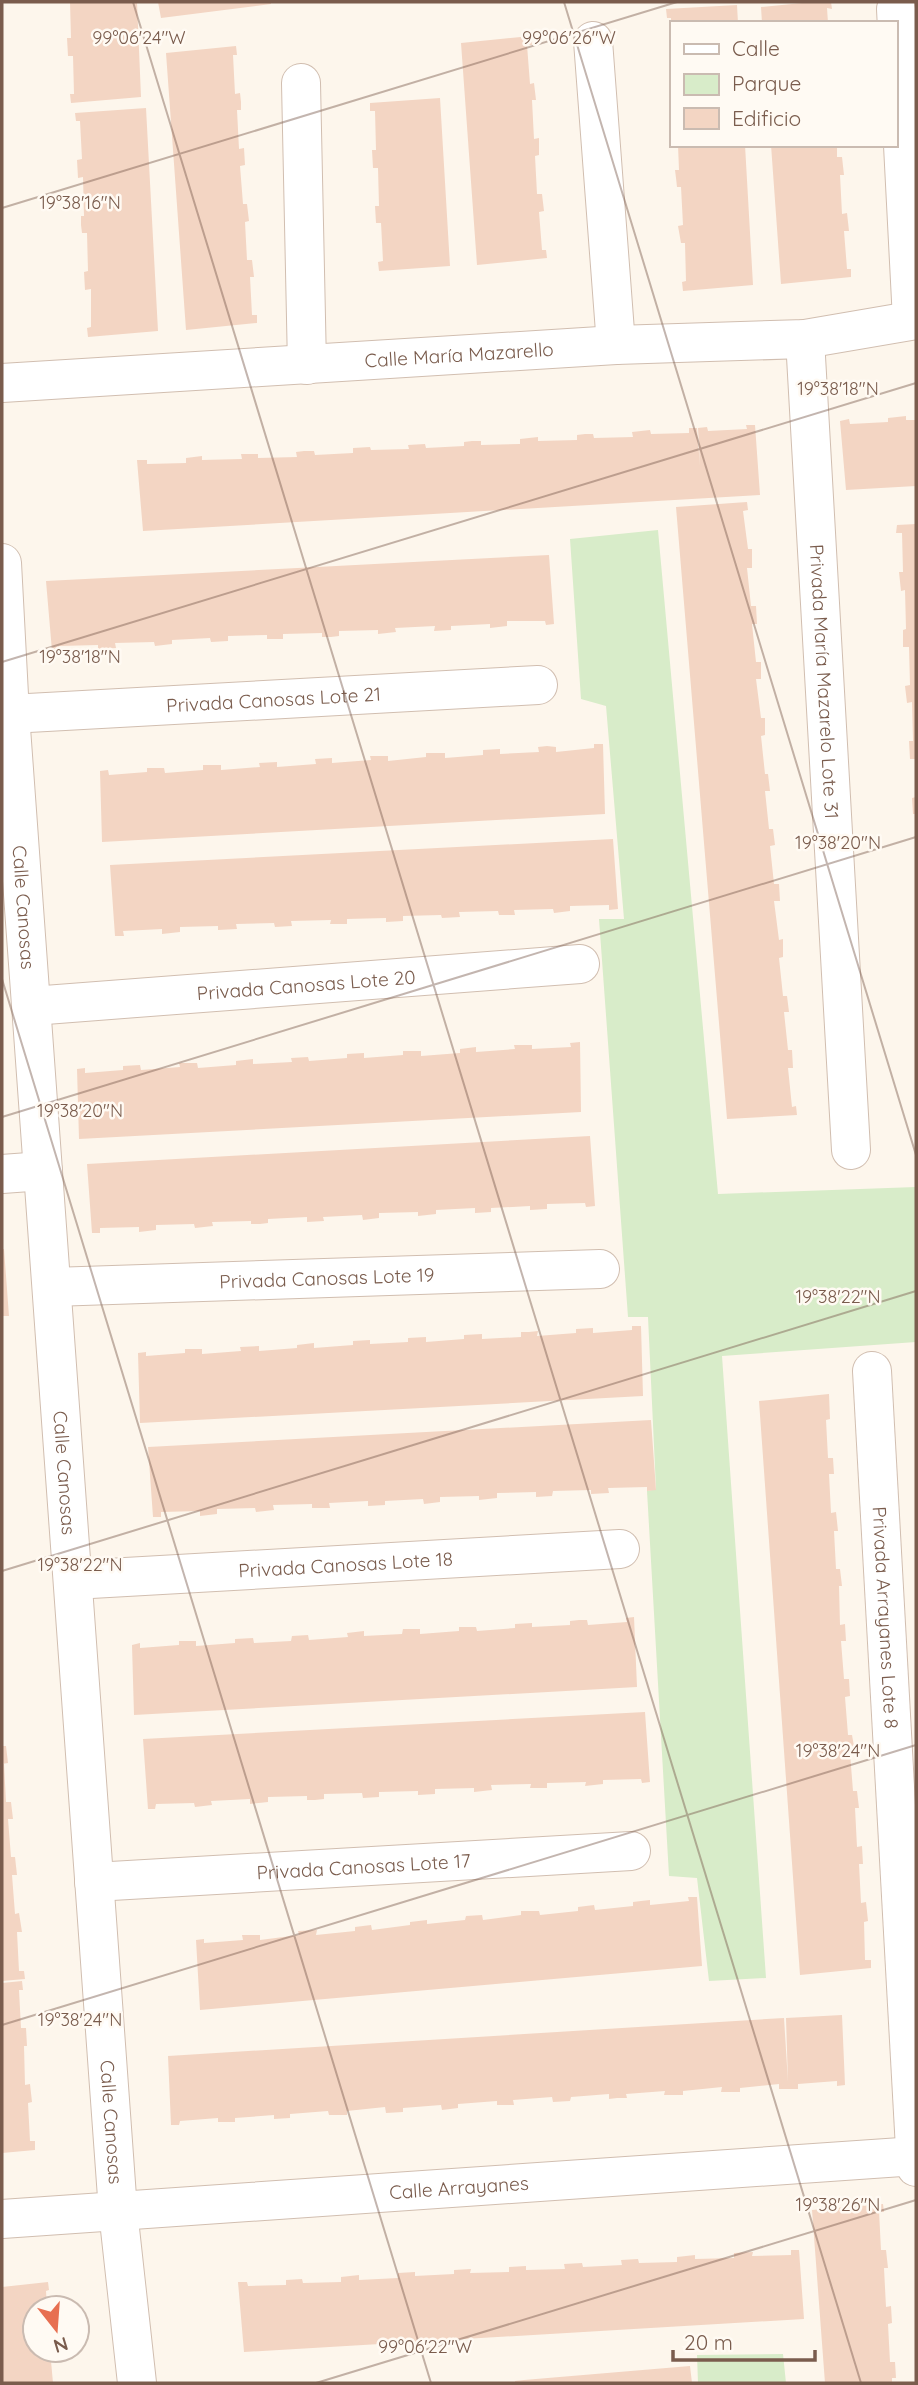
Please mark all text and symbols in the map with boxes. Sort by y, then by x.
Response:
legend [670,21,897,147]
text: 99°06'24"W [92,26,186,49]
text: 99°06'26"W [522,26,616,49]
text: Calle [732,35,780,61]
text: Parque [732,70,801,96]
text: Edificio [732,105,801,131]
text: 19°38'16"N [39,191,121,214]
street label: Calle María Mazarello [364,337,554,373]
text: 19°38'18"N [797,377,879,400]
street label: Privada María Mazarelo Lote 31 [805,543,844,819]
text: 19°38'18"N [39,645,121,668]
street label: Privada Canosas Lote 21 [166,682,382,717]
text: 19°38'20"N [795,831,881,854]
street label: Calle Canosas [8,844,40,970]
street label: Privada Canosas Lote 20 [196,965,416,1005]
text: 19°38'20"N [37,1099,123,1122]
street label: Privada Canosas Lote 19 [219,1262,435,1293]
text: 19°38'22"N [795,1285,881,1308]
street label: Calle Canosas [48,1410,81,1536]
street label: Privada Arrayanes Lote 8 [867,1506,904,1730]
street label: Privada Canosas Lote 18 [238,1546,453,1583]
text: 19°38'22"N [37,1553,123,1576]
text: 19°38'24"N [796,1739,880,1762]
street label: Privada Canosas Lote 17 [256,1848,471,1885]
text: 19°38'24"N [38,2008,122,2031]
street label: Calle Canosas [95,2059,128,2185]
street label: Calle Arrayanes [388,2171,529,2204]
text: 19°38'26"N [796,2193,880,2216]
north arrow [21,2294,91,2364]
scale bar [673,2318,815,2362]
text: 20 m [684,2329,733,2355]
text: N [51,2332,71,2359]
text: 99°06'22"W [378,2335,472,2358]

